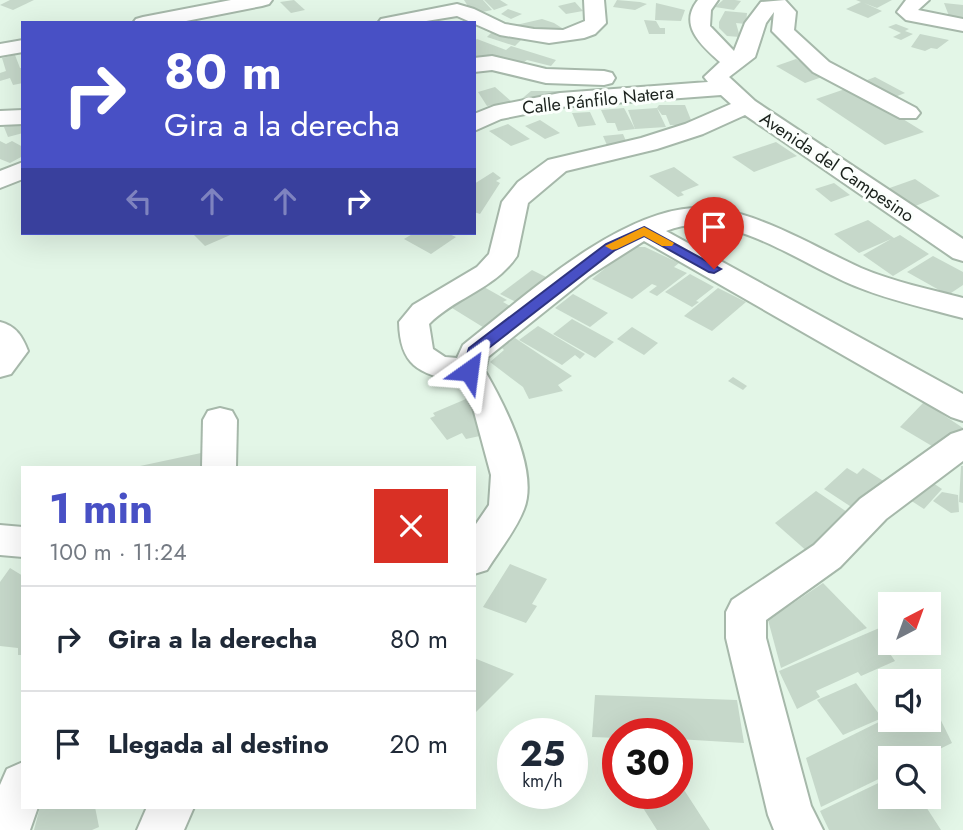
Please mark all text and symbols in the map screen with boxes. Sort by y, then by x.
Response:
text: 80 m [164,37,282,107]
icon: right [49,49,140,140]
street label: Calle Pánfilo Natera [521,79,675,121]
text: Gira a la derecha [164,102,400,148]
street label: Avenida del Campesino [755,106,920,229]
icon: left [120,182,158,220]
icon: ahead [193,182,231,220]
icon: ahead [266,182,304,220]
icon: right [339,182,377,220]
pin [684,197,744,269]
icon: arrive [695,208,733,246]
position arrow [432,334,506,408]
text: 1 min [49,478,153,539]
button: close [374,489,448,563]
text: 100 m · 11:24 [49,535,187,569]
north arrow [878,592,942,654]
map controls [878,592,941,809]
icon: right [49,620,87,658]
text: Gira a la derecha [108,620,317,658]
text: 80 m [390,620,448,658]
button: sound [878,669,941,732]
speed limit sign: 30 [602,718,693,809]
icon: arrive [49,725,87,763]
text: Llegada al destino [108,725,329,763]
text: 20 m [390,725,448,763]
text: 25 [520,729,565,779]
button: search [878,746,941,809]
text: km/h [522,768,563,794]

